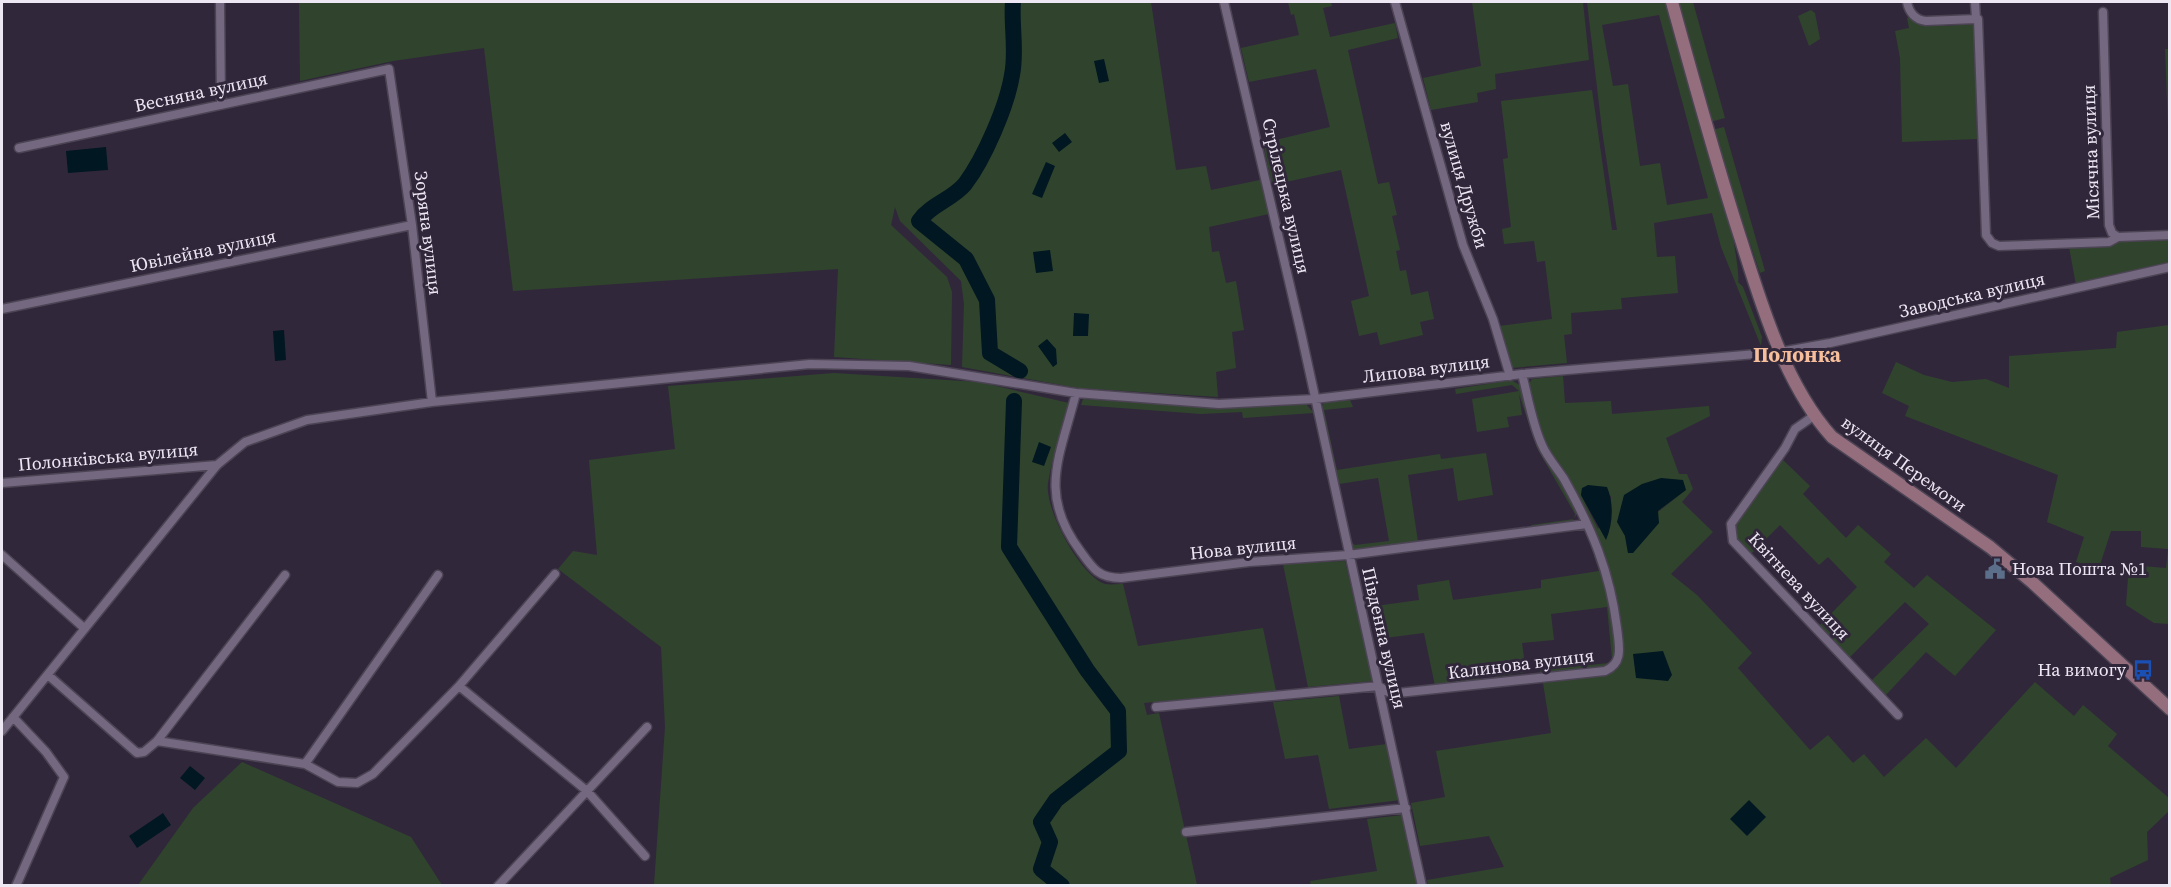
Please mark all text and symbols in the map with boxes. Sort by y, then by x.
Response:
street label: Весняна вулиця [132,65,270,118]
street label: Місячна вулиця [2076,84,2105,220]
street label: Стрілецька вулиця [1256,116,1317,276]
street label: вулиця Дружби [1434,118,1495,251]
street label: Зоряна вулиця [408,169,449,296]
street label: Ювілейна вулиця [128,223,278,278]
street label: Заводська вулиця [1896,266,2047,323]
district label: Полонка [1753,340,1842,369]
street label: Липова вулиця [1361,348,1491,389]
street label: вулиця Перемоги [1836,410,1972,518]
street label: Полонківська вулиця [17,436,199,477]
street label: Квітнева вулиця [1743,526,1856,645]
street label: Нова вулиця [1189,529,1297,566]
place label: Нова Пошта №1 [2012,556,2147,581]
public building icon: Нова Пошта №1 [1983,557,2007,581]
street label: Південна вулиця [1356,565,1413,711]
street label: Калинова вулиця [1446,642,1595,685]
place label: На вимогу [2037,657,2127,682]
bus stop icon: На вимогу [2131,658,2155,682]

